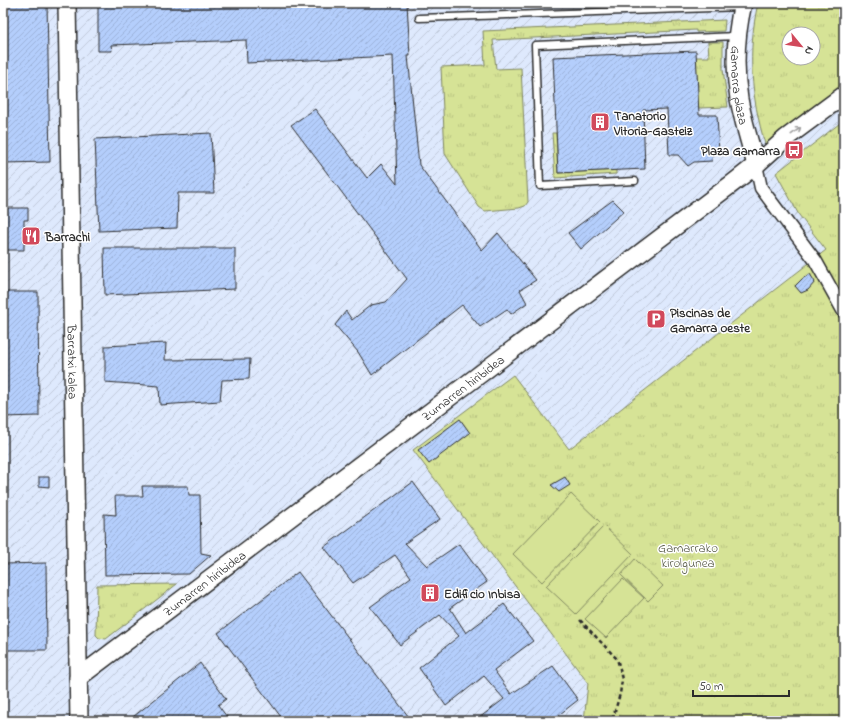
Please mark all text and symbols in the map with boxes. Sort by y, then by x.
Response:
north arrow [781,26,821,66]
text: N [800,43,818,57]
street label: Gamarra plaza [725,45,752,127]
place label: Tanatorio Vitoria-Gasteiz [613,107,693,141]
building icon: Tanatorio Vitoria-Gasteiz [589,111,611,133]
one-way arrow [790,126,801,135]
bus stop icon: Plaza Gamarra [783,139,805,161]
place label: Plaza Gamarra [701,142,780,161]
restaurant icon: Barrachi [20,225,42,247]
place label: Barrachi [44,228,90,247]
place label: Piscinas de Gamarra oeste [670,304,751,338]
parking icon: Piscinas de Gamarra oeste [645,308,667,330]
street label: Barratxi kalea [61,324,82,399]
street label: Zumarren hiribidea [418,351,509,426]
park label: Gamarrako kirolgunea [658,539,718,574]
street label: Zumarren hiribidea [159,546,250,622]
building icon: Edificio Inbisa [419,582,441,604]
place label: Edificio Inbisa [444,585,520,604]
scale bar [693,672,789,698]
text: 50 m [699,678,723,696]

